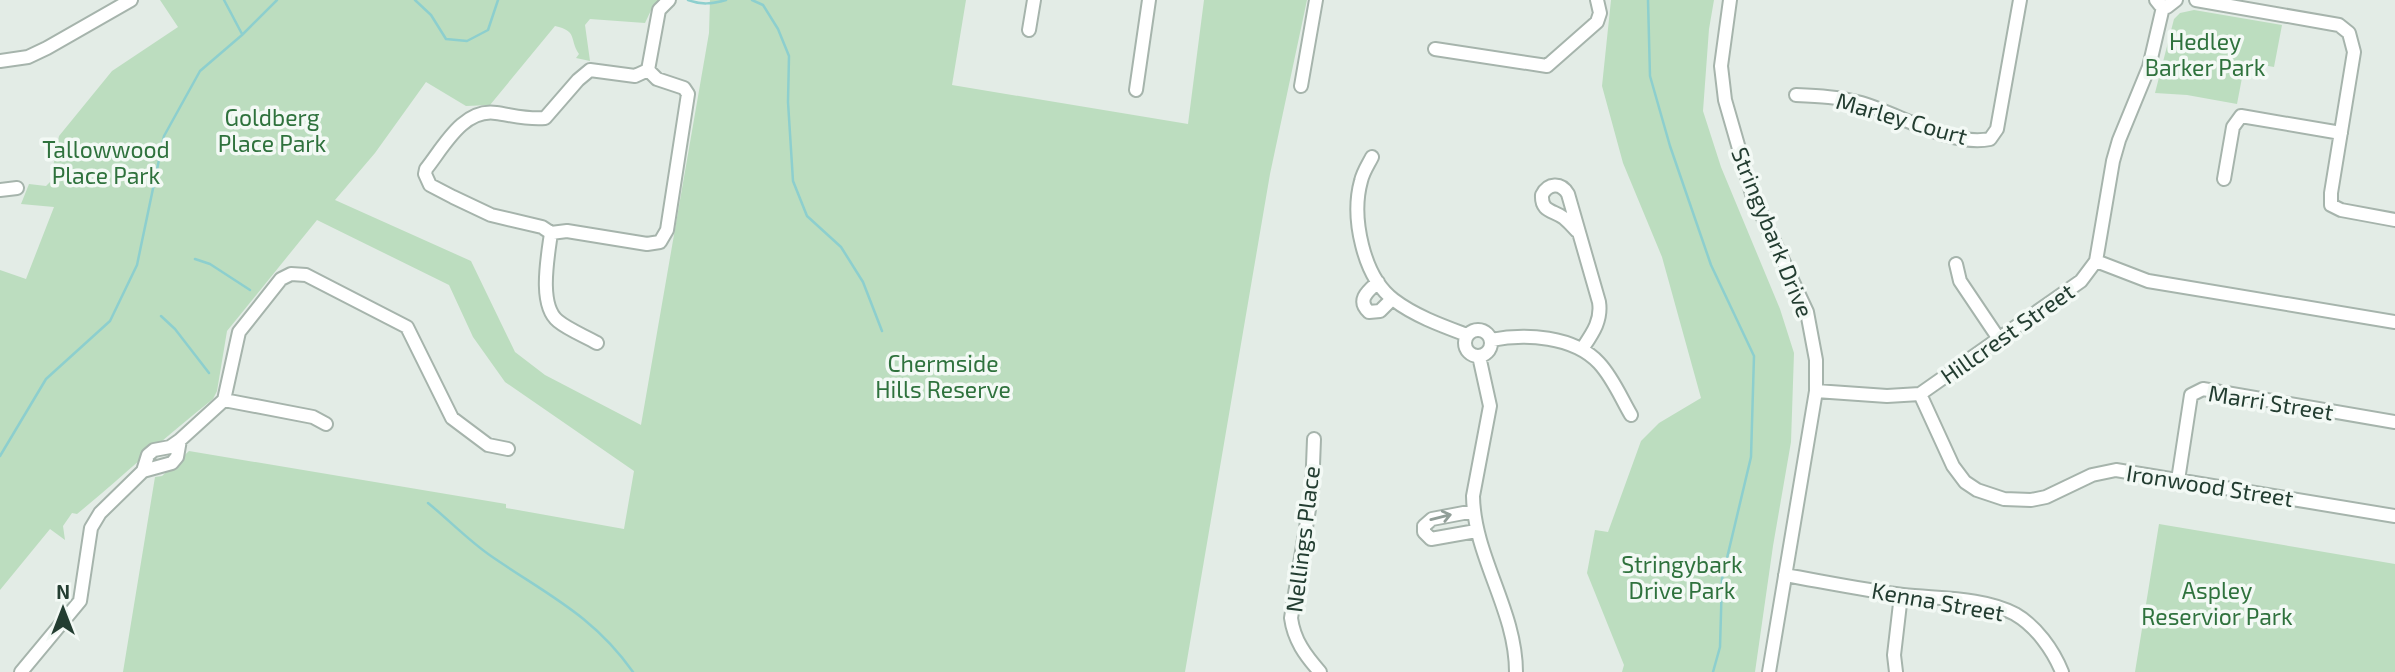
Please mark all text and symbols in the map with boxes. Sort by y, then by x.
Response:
park label: Hedley Barker Park [2145,27,2266,81]
street label: Marley Court [1833,86,1971,150]
park label: Goldberg Place Park [218,103,327,157]
park label: Tallowwood Place Park [42,135,170,189]
street label: Stringybark Drive [1726,143,1820,321]
street label: Hillcrest Street [1935,276,2079,389]
park label: Chermside Hills Reserve [875,349,1011,403]
street label: Marri Street [2207,378,2336,426]
street label: Ironwood Street [2125,458,2296,512]
street label: Nellings Place [1279,464,1325,614]
one-way arrow [1429,510,1451,523]
park label: Stringybark Drive Park [1621,550,1743,604]
north arrow [28,574,98,644]
street label: Kenna Street [1870,576,2007,626]
park label: Aspley Reservior Park [2141,576,2293,630]
text: N [56,580,70,603]

